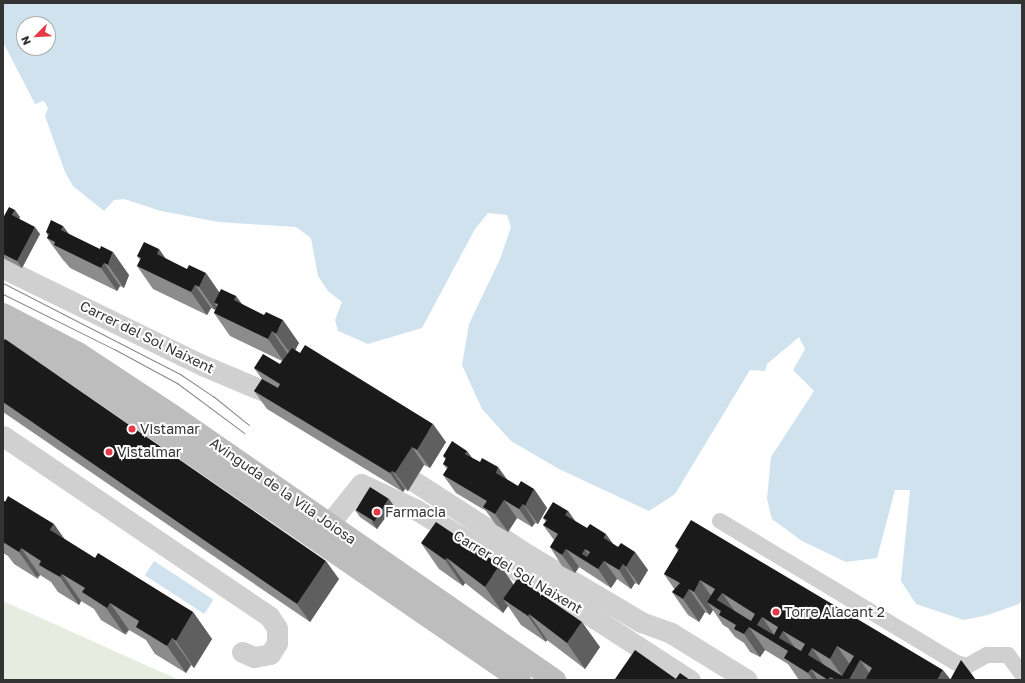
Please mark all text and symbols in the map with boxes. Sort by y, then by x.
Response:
north arrow [16,16,56,56]
text: N [18,34,33,47]
street label: Carrer del Sol Naixent [77,297,217,377]
place label: Vistamar [140,421,200,437]
marker: Vistamar [127,424,137,434]
street label: Avinguda de la Vila Joiosa [207,434,359,548]
place label: Vistalmar [117,444,181,460]
marker: Vistalmar [104,447,114,457]
place label: Farmacia [385,504,446,520]
marker: Farmacia [372,507,382,517]
street label: Carrer del Sol Naixent [451,527,585,617]
place label: Torre Alacant 2 [784,604,885,620]
marker: Torre Alacant 2 [771,607,781,617]

